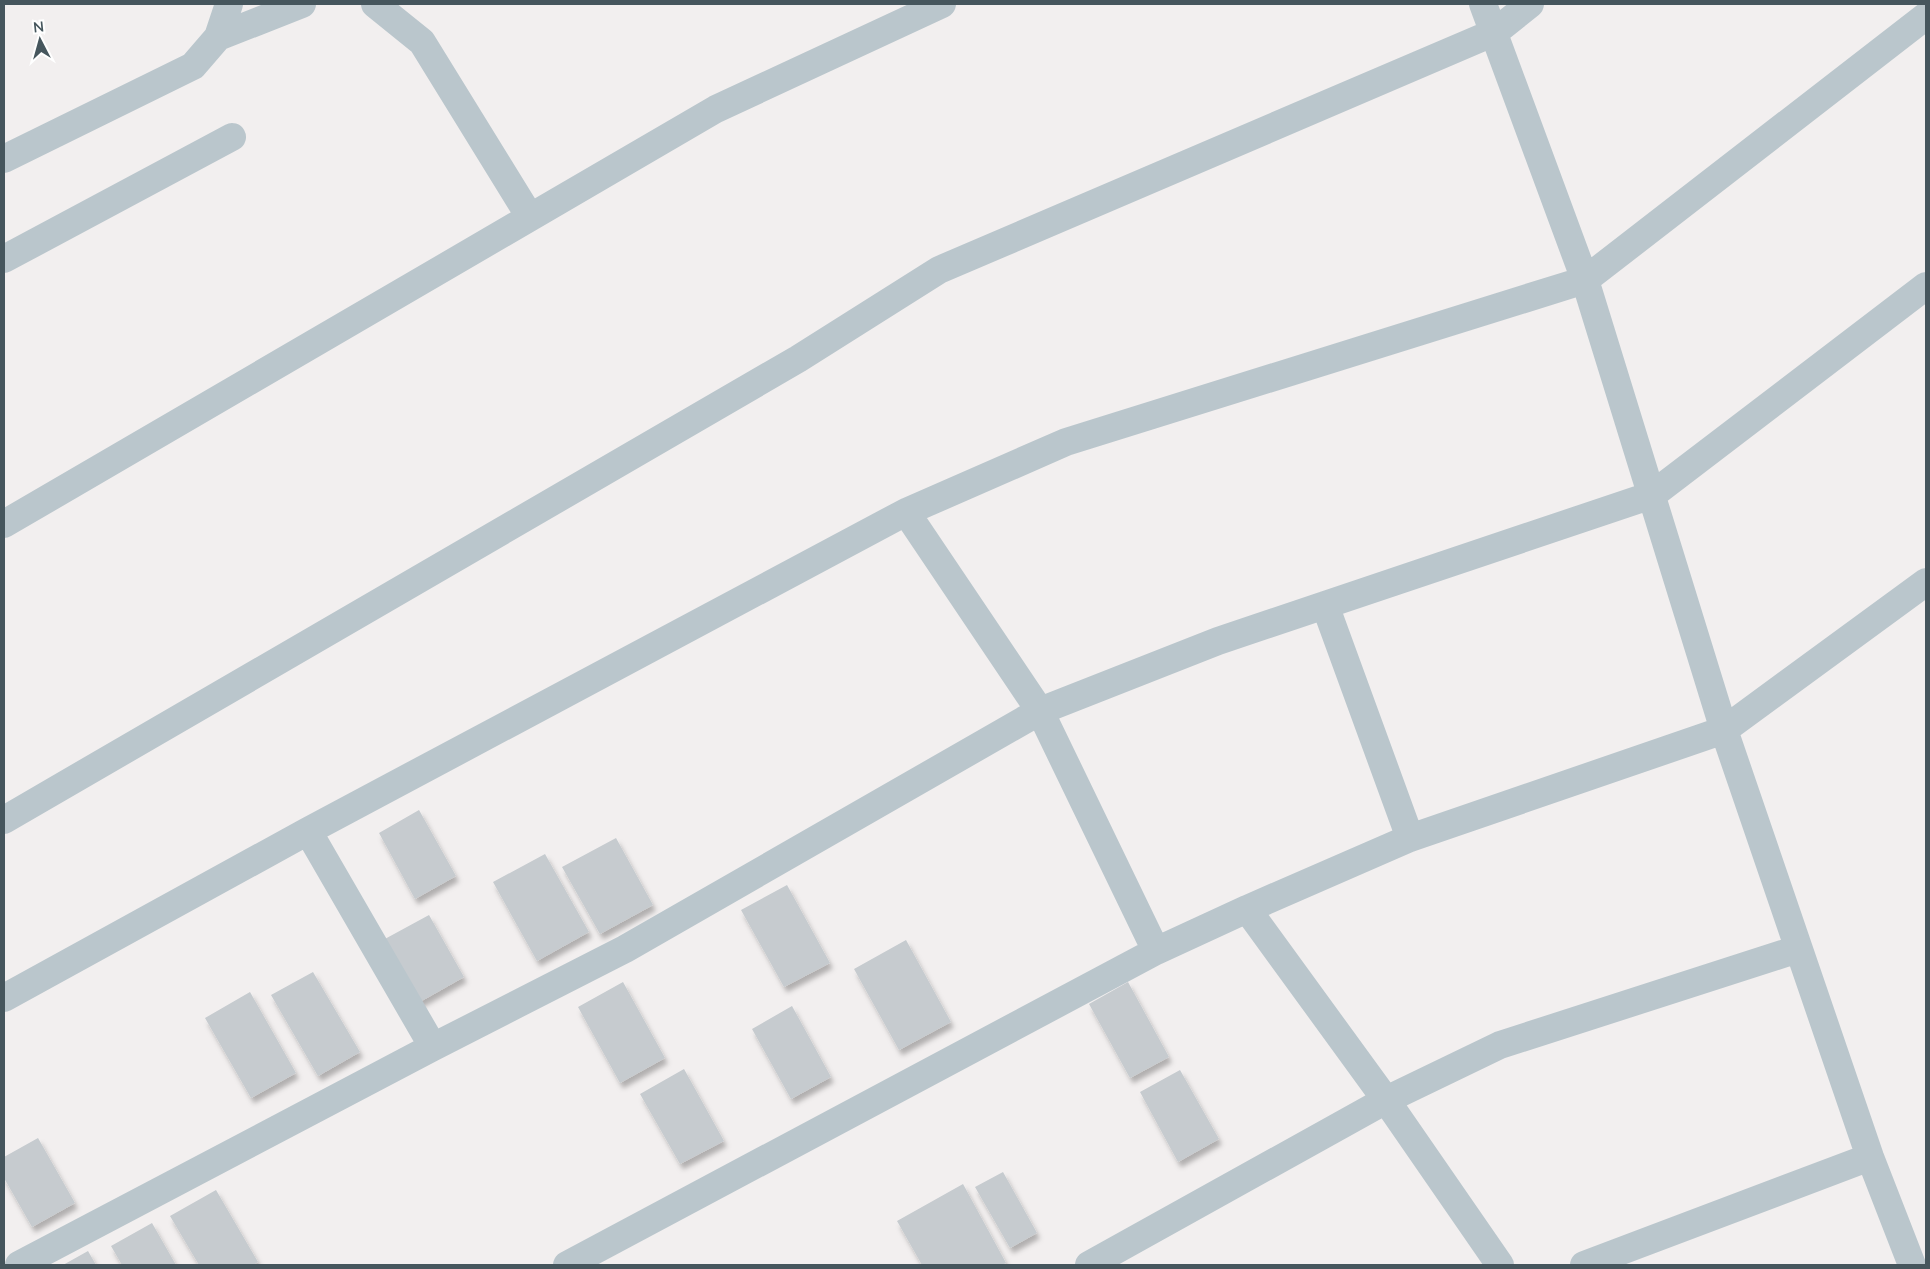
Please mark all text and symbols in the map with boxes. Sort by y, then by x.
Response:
north arrow [15,15,65,65]
text: N [32,18,45,36]

